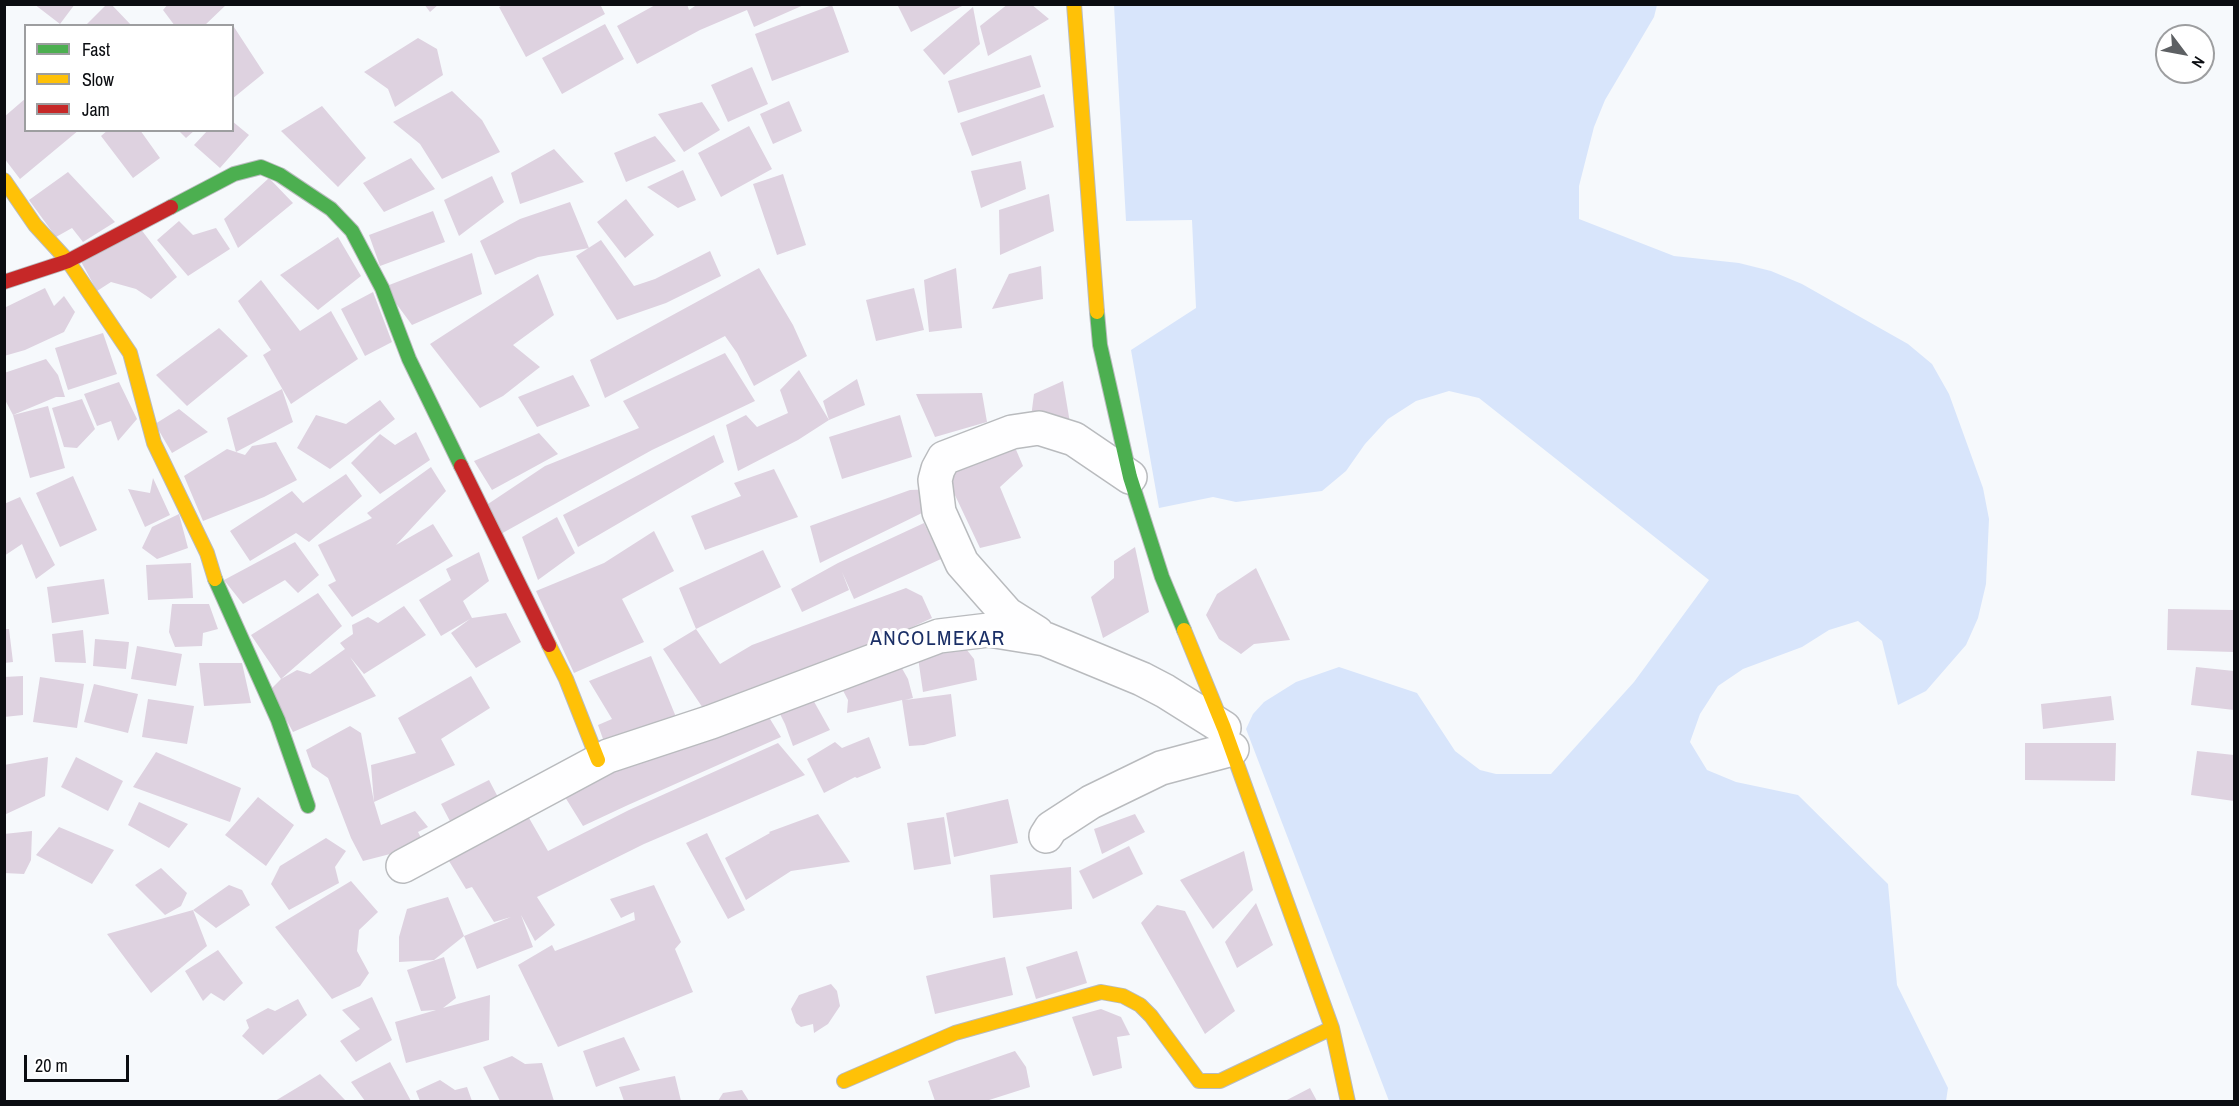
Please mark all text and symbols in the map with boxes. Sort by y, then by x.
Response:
legend [24,24,234,132]
north arrow [2155,24,2215,84]
text: Fast [82,37,110,62]
text: N [2187,53,2210,72]
text: Slow [82,67,114,92]
text: Jam [82,97,110,122]
district label: ANCOLMEKAR [870,626,1006,652]
scale bar [27,1043,132,1081]
text: 20 m [35,1053,68,1078]

